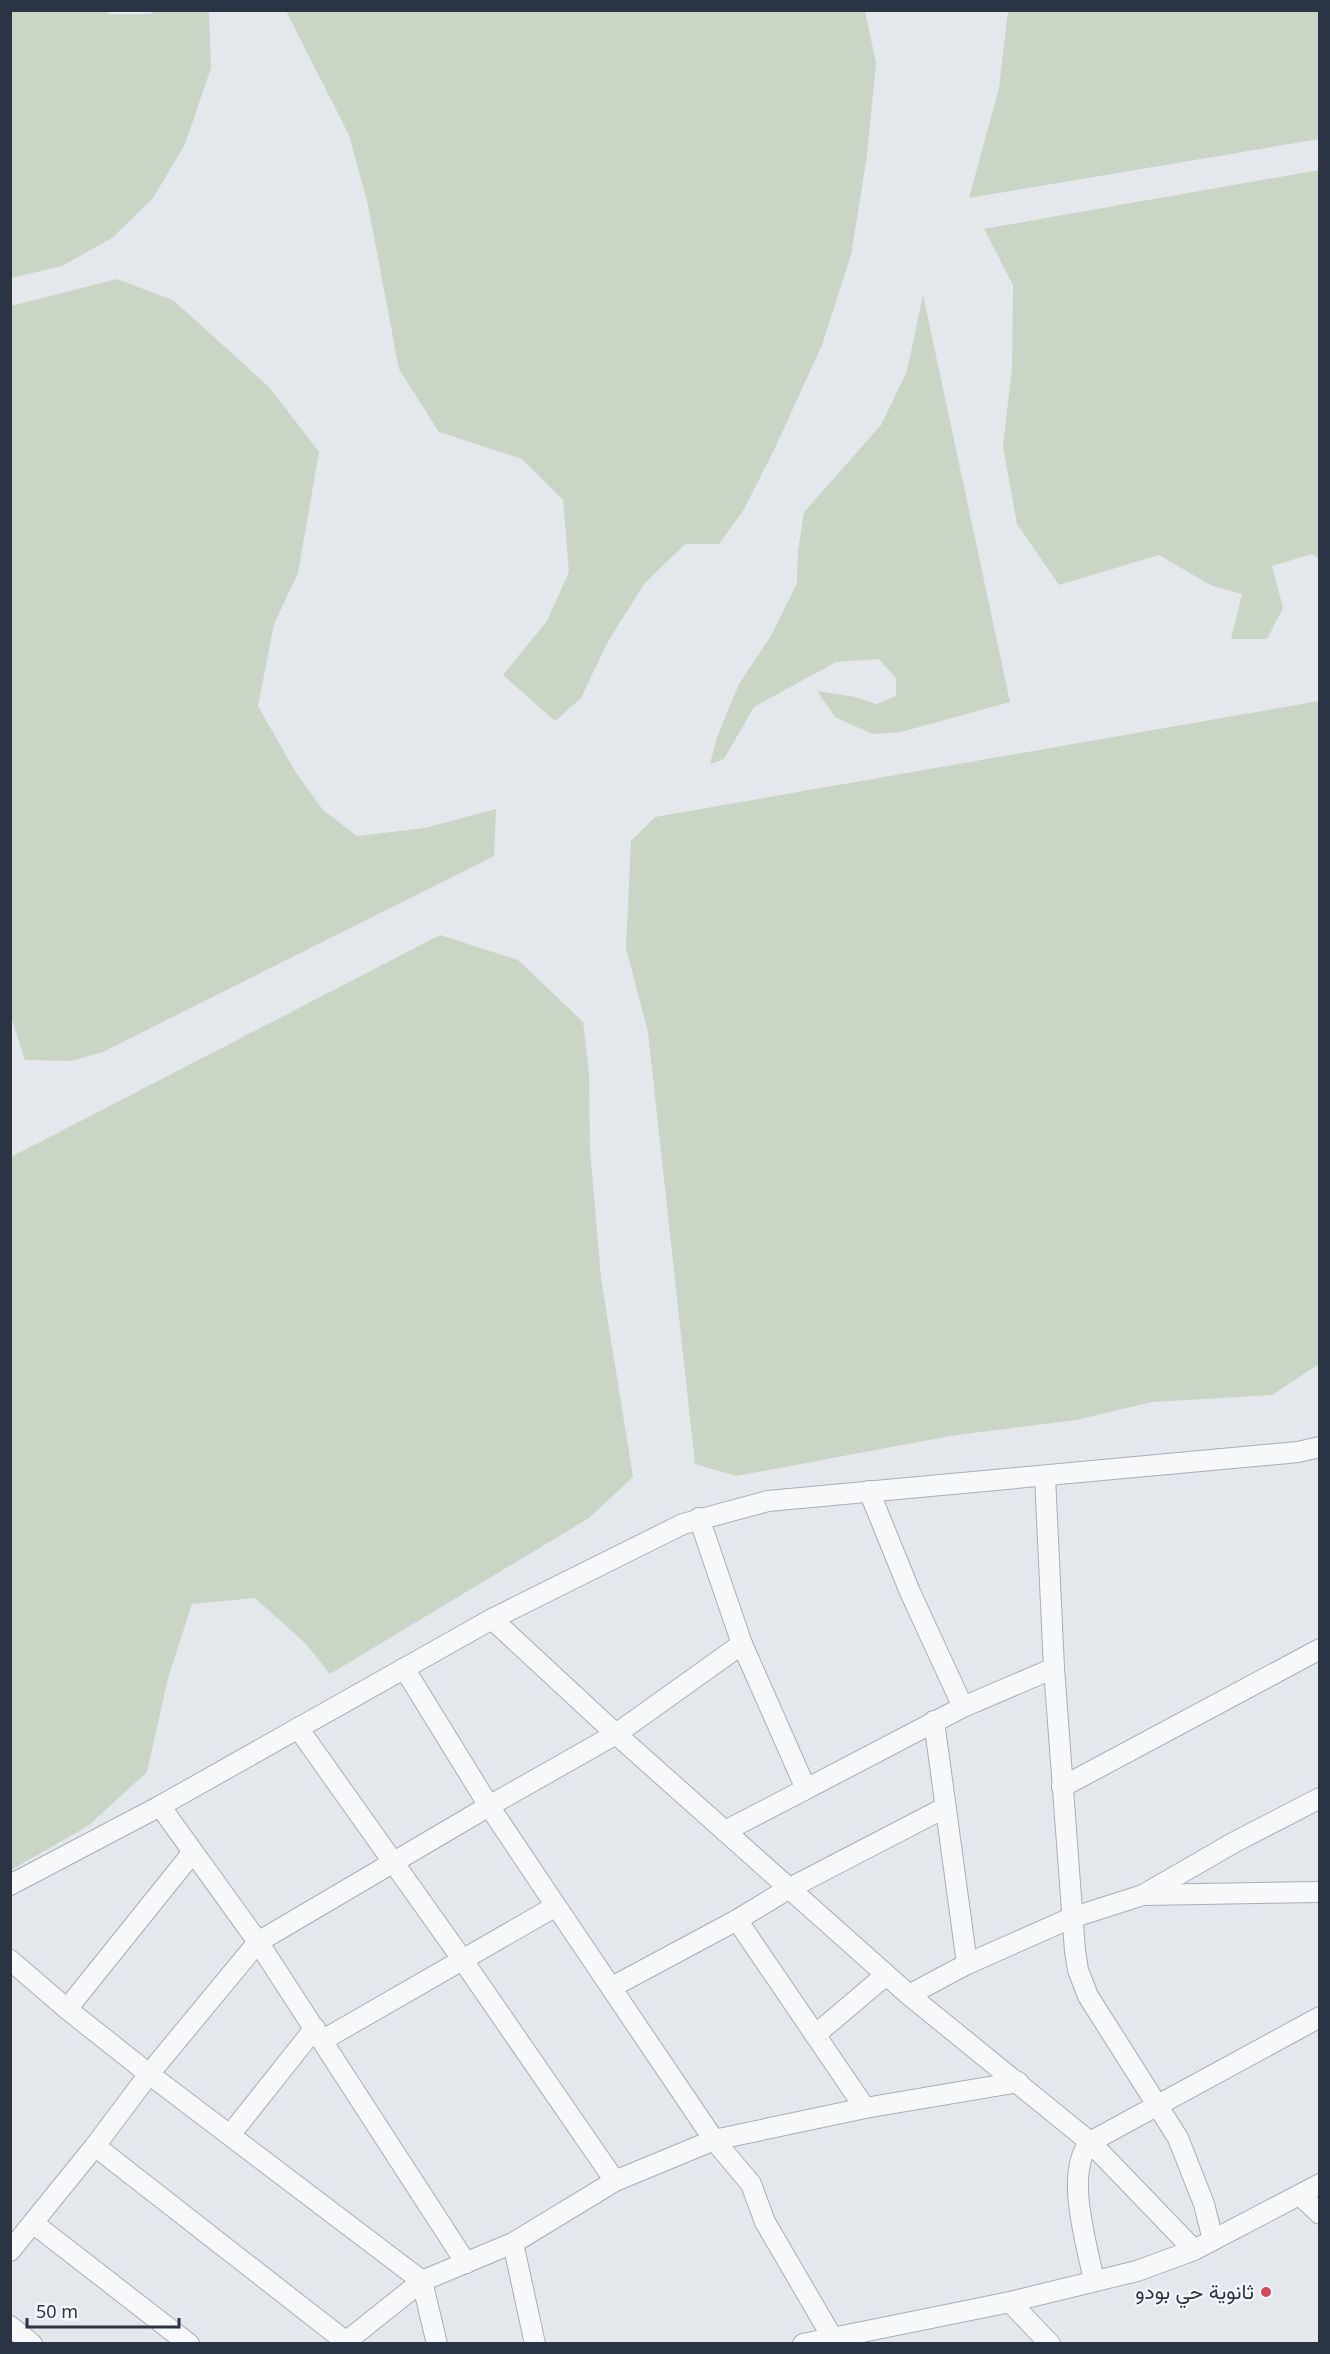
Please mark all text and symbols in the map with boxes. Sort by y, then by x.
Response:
place label: ثانوية حي بودو [1135,2277,1254,2309]
marker: ثانوية حي بودو [1259,2285,1273,2299]
scale bar [27,2291,178,2329]
text: 50 m [36,2299,78,2323]

